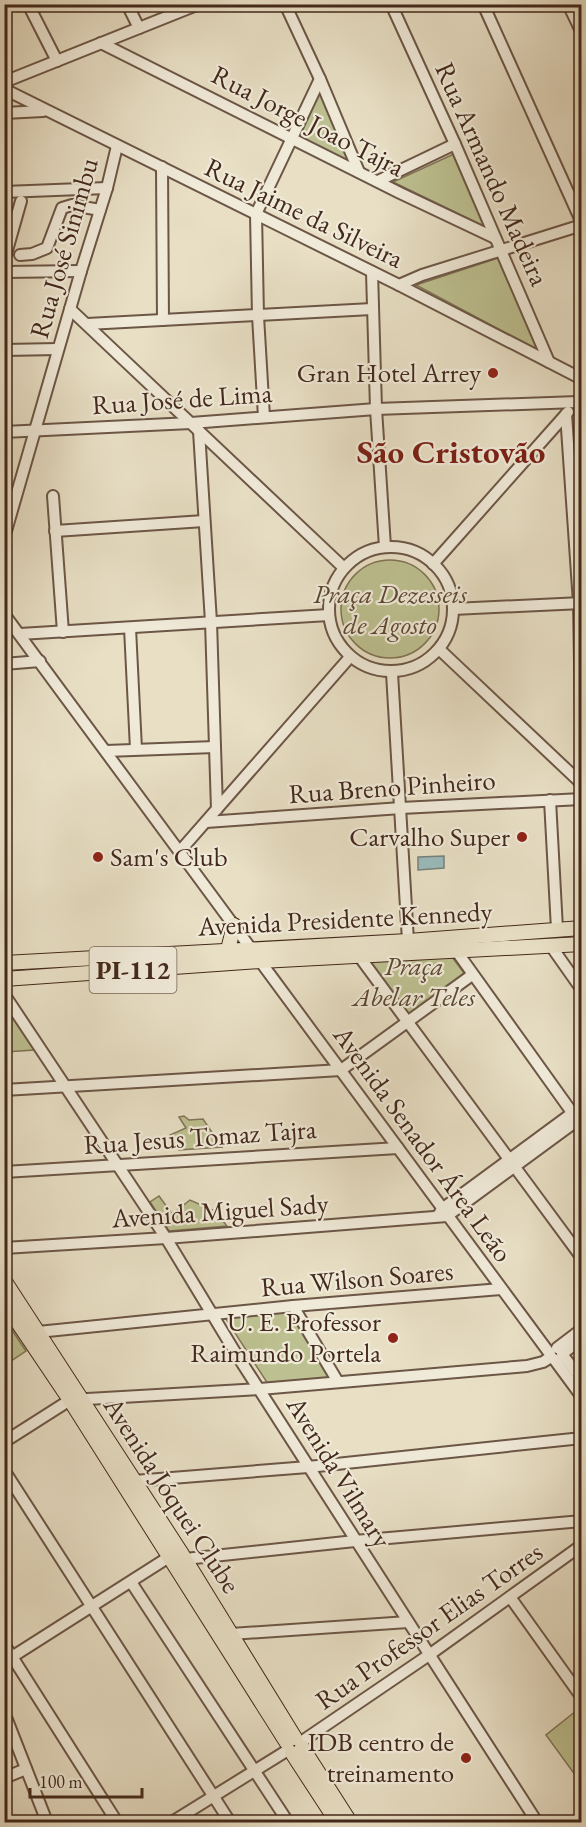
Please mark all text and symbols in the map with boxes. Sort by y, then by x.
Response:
street label: Rua Jorge Joao Tajra [206,57,411,184]
street label: Rua Armando Madeira [427,57,558,291]
street label: Rua Jaime da Silveira [199,149,409,276]
street label: Rua José Sinimbu [21,154,106,342]
place label: Gran Hotel Arrey [297,355,481,390]
marker: Gran Hotel Arrey [486,366,500,380]
street label: Rua José de Lima [91,375,273,422]
district label: São Cristovão [357,430,545,473]
park label: Praça Dezesseis de Agosto [313,576,468,642]
street label: Rua Breno Pinheiro [287,762,497,811]
place label: Carvalho Super [349,819,510,854]
marker: Carvalho Super [515,830,529,844]
place label: Sam's Club [110,839,228,874]
marker: Sam's Club [91,850,105,864]
street label: Avenida Presidente Kennedy [196,893,493,944]
road number: PI-112 [90,947,176,993]
park label: Praça Abelar Teles [351,948,476,1014]
street label: Avenida Senador Área Leão [325,1018,521,1269]
street label: Rua Jesus Tomaz Tajra [82,1111,318,1162]
street label: Avenida Miguel Sady [109,1185,330,1236]
street label: Rua Wilson Soares [259,1253,455,1304]
place label: U. E. Professor Raimundo Portela [190,1304,381,1370]
marker: U. E. Professor Raimundo Portela [386,1331,400,1345]
street label: Avenida Vilmary [278,1388,400,1554]
street label: Avenida Jóquei Clube [95,1389,249,1599]
street label: Rua Professor Elias Torres [308,1534,549,1717]
place label: IDB centro de treinamento [308,1724,454,1790]
marker: IDB centro de treinamento [459,1751,473,1765]
scale bar [30,1761,142,1799]
text: 100 m [39,1770,83,1793]

